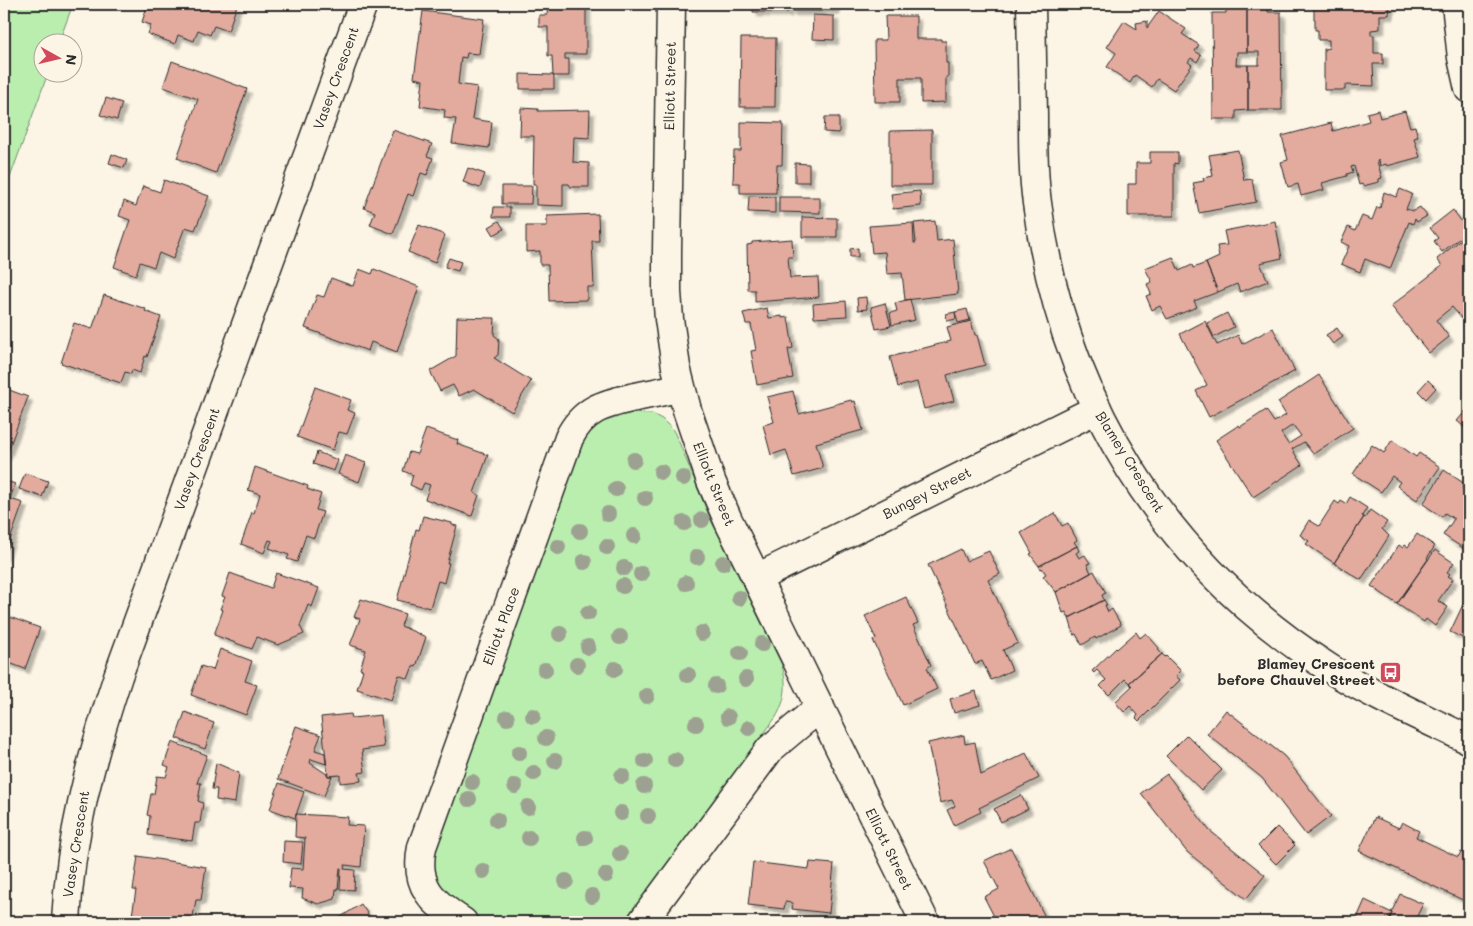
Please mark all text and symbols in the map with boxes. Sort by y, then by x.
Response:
street label: Vasey Crescent [308,24,363,132]
north arrow [32,32,82,82]
street label: Elliott Street [659,41,680,131]
text: N [61,53,82,66]
street label: Vasey Crescent [169,405,224,513]
street label: Blamey Crescent [1092,408,1169,516]
street label: Elliott Street [689,439,740,529]
street label: Bungey Street [879,462,974,523]
street label: Elliott Place [478,584,524,668]
place label: Blamey Crescent before Chauvel Street [1218,654,1375,689]
bus stop icon: Blamey Crescent before Chauvel Street [1379,660,1403,684]
street label: Vasey Crescent [58,789,93,899]
street label: Elliott Street [861,805,917,893]

